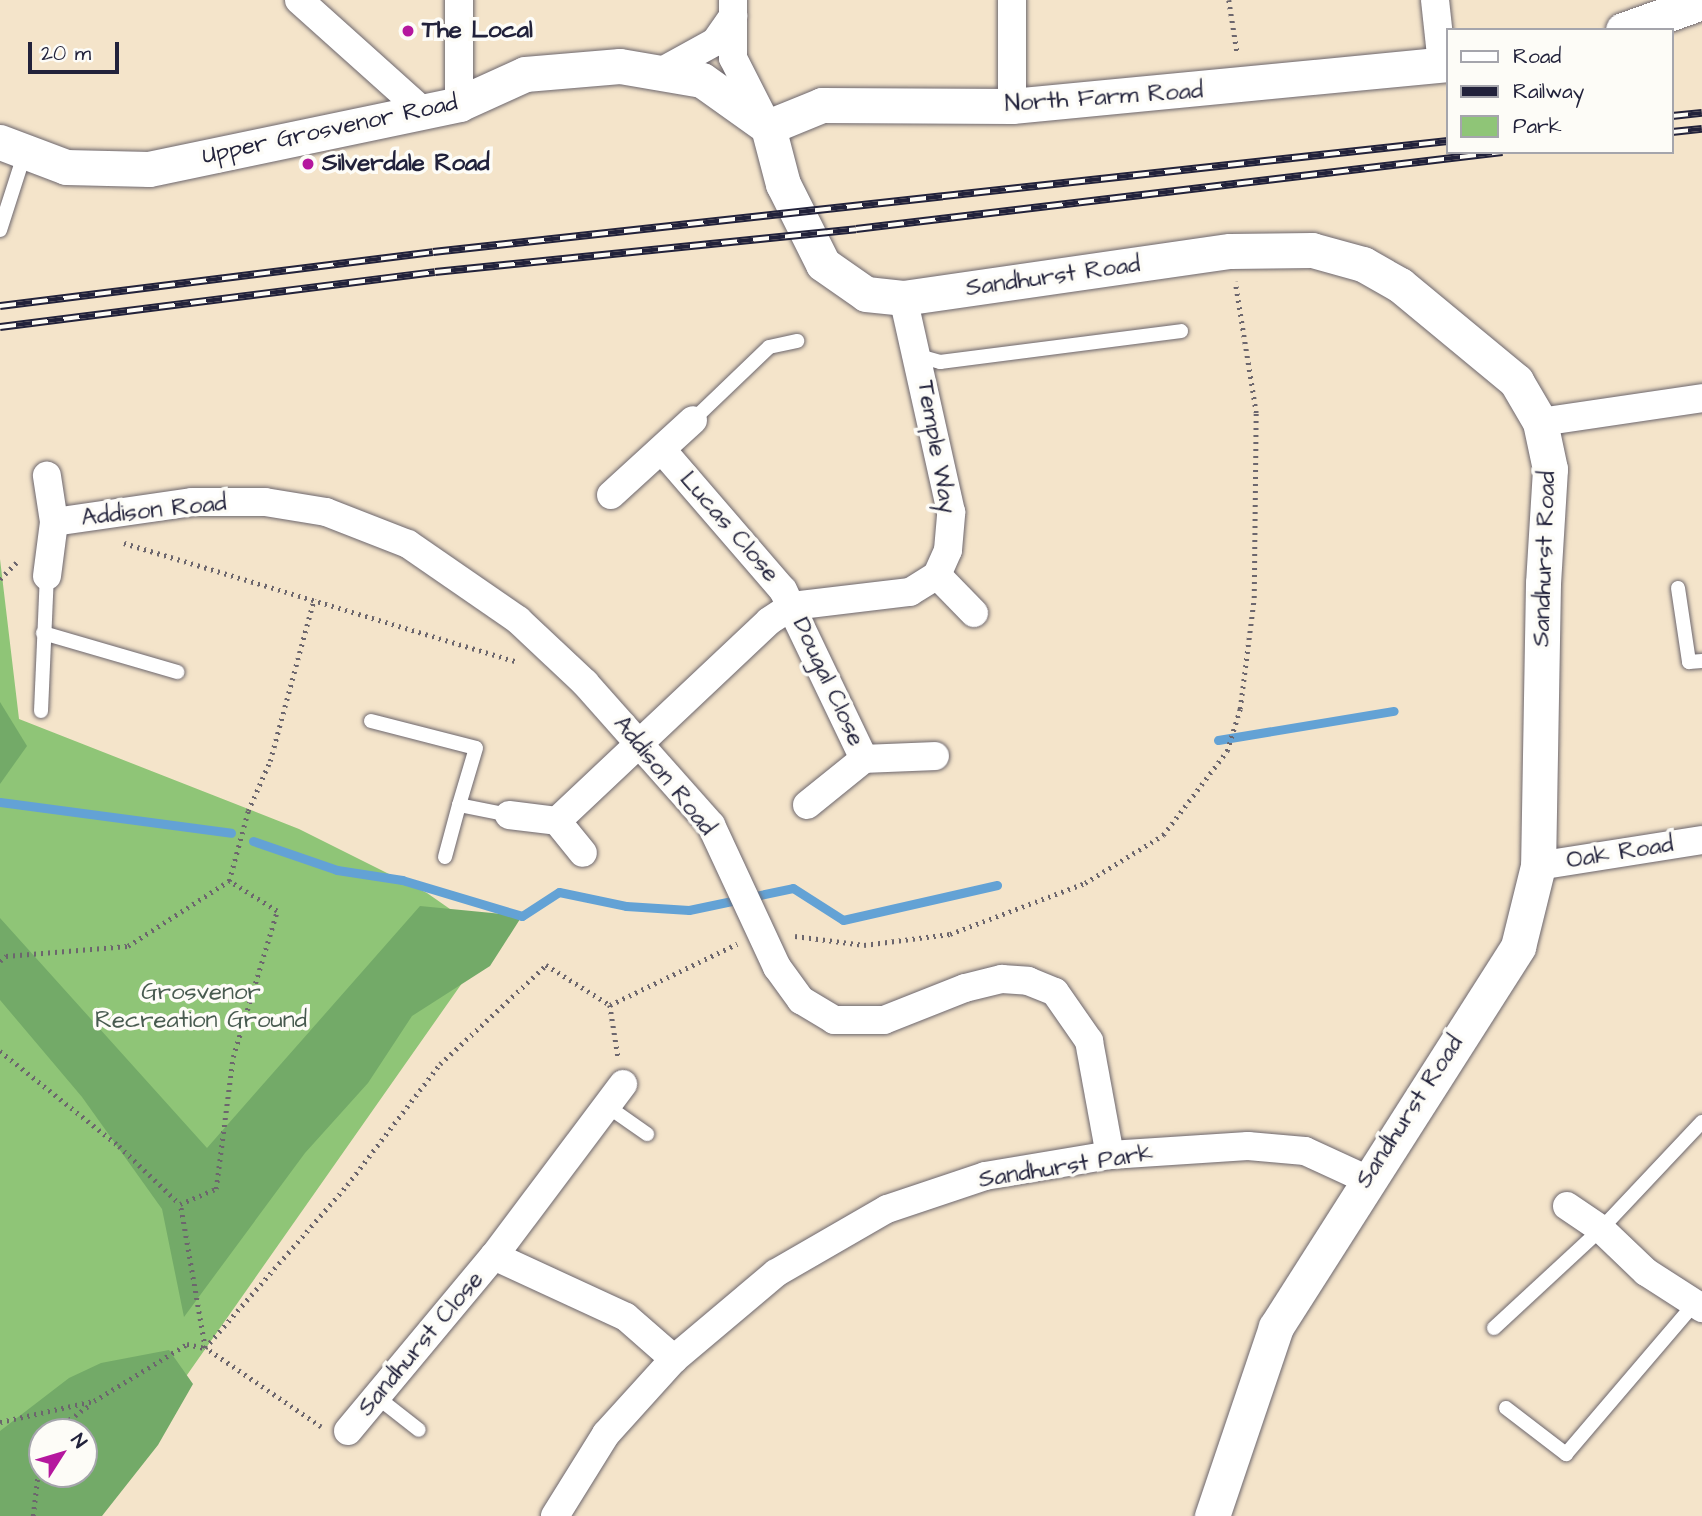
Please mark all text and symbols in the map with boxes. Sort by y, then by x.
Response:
place label: The Local [422,17,533,45]
marker: The Local [400,23,416,39]
scale bar [32,28,122,72]
legend [1446,28,1674,154]
text: 20 m [41,39,91,68]
text: Road [1513,42,1561,71]
street label: North Farm Road [1004,77,1204,119]
text: Railway [1513,77,1584,106]
street label: Upper Grosvenor Road [200,89,460,171]
text: Park [1513,112,1562,141]
place label: Silverdale Road [322,150,490,178]
marker: Silverdale Road [300,156,316,172]
street label: Sandhurst Road [964,251,1142,303]
street label: Temple Way [910,378,962,516]
street label: Lucas Close [673,466,785,588]
street label: Sandhurst Road [1528,471,1562,647]
street label: Addison Road [80,489,228,533]
street label: Dougal Close [786,613,870,751]
street label: Addison Road [607,710,721,842]
street label: Oak Road [1565,830,1675,876]
park label: Grosvenor Recreation Ground [95,979,307,1035]
street label: Sandhurst Road [1350,1030,1470,1194]
street label: Sandhurst Park [977,1139,1155,1195]
street label: Sandhurst Close [352,1266,490,1422]
north arrow [28,1418,98,1488]
text: N [64,1428,93,1454]

